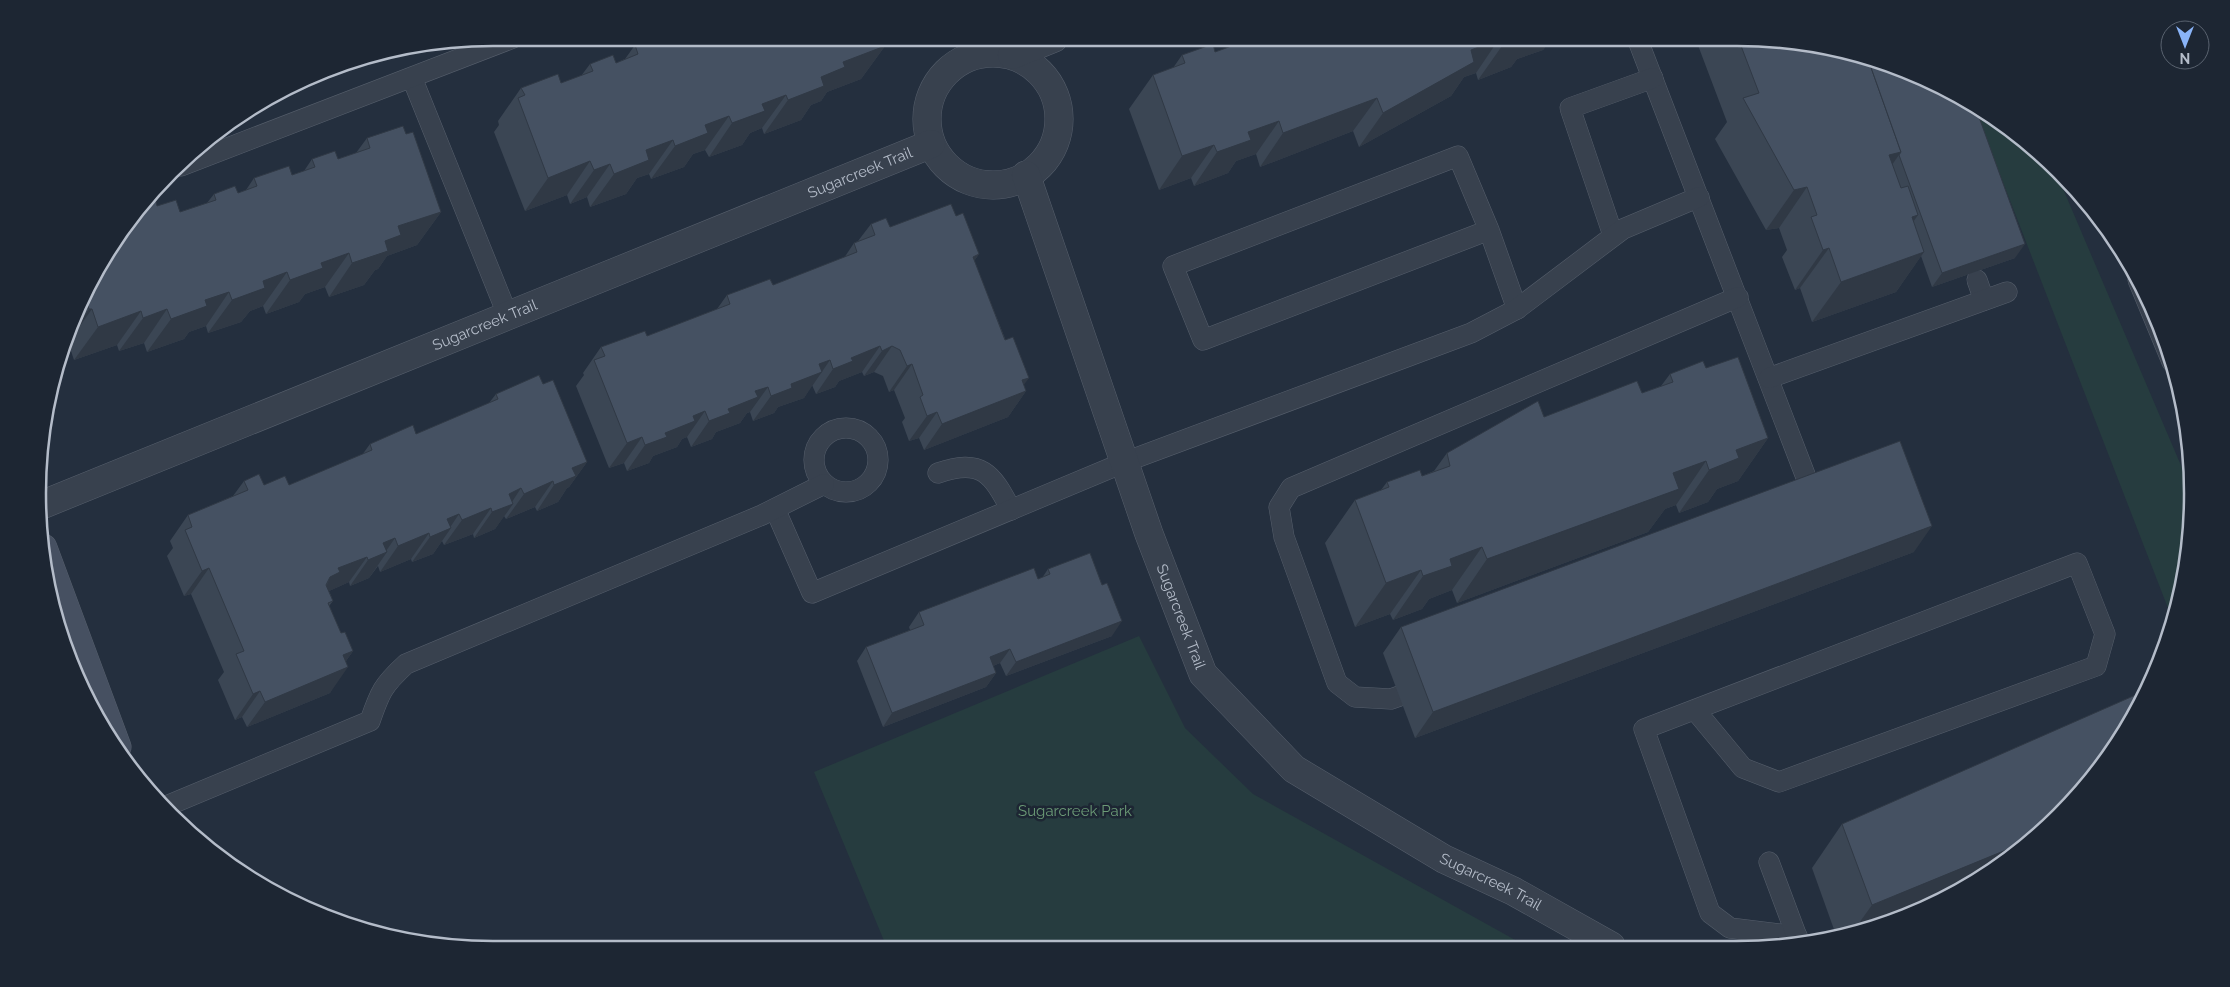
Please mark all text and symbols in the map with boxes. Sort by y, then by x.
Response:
north arrow [2160,20,2210,70]
text: N [2180,50,2190,66]
street label: Sugarcreek Trail [805,143,916,202]
street label: Sugarcreek Trail [430,295,541,354]
street label: Sugarcreek Trail [1152,561,1210,673]
park label: Sugarcreek Park [1018,802,1132,820]
street label: Sugarcreek Trail [1437,849,1546,915]

